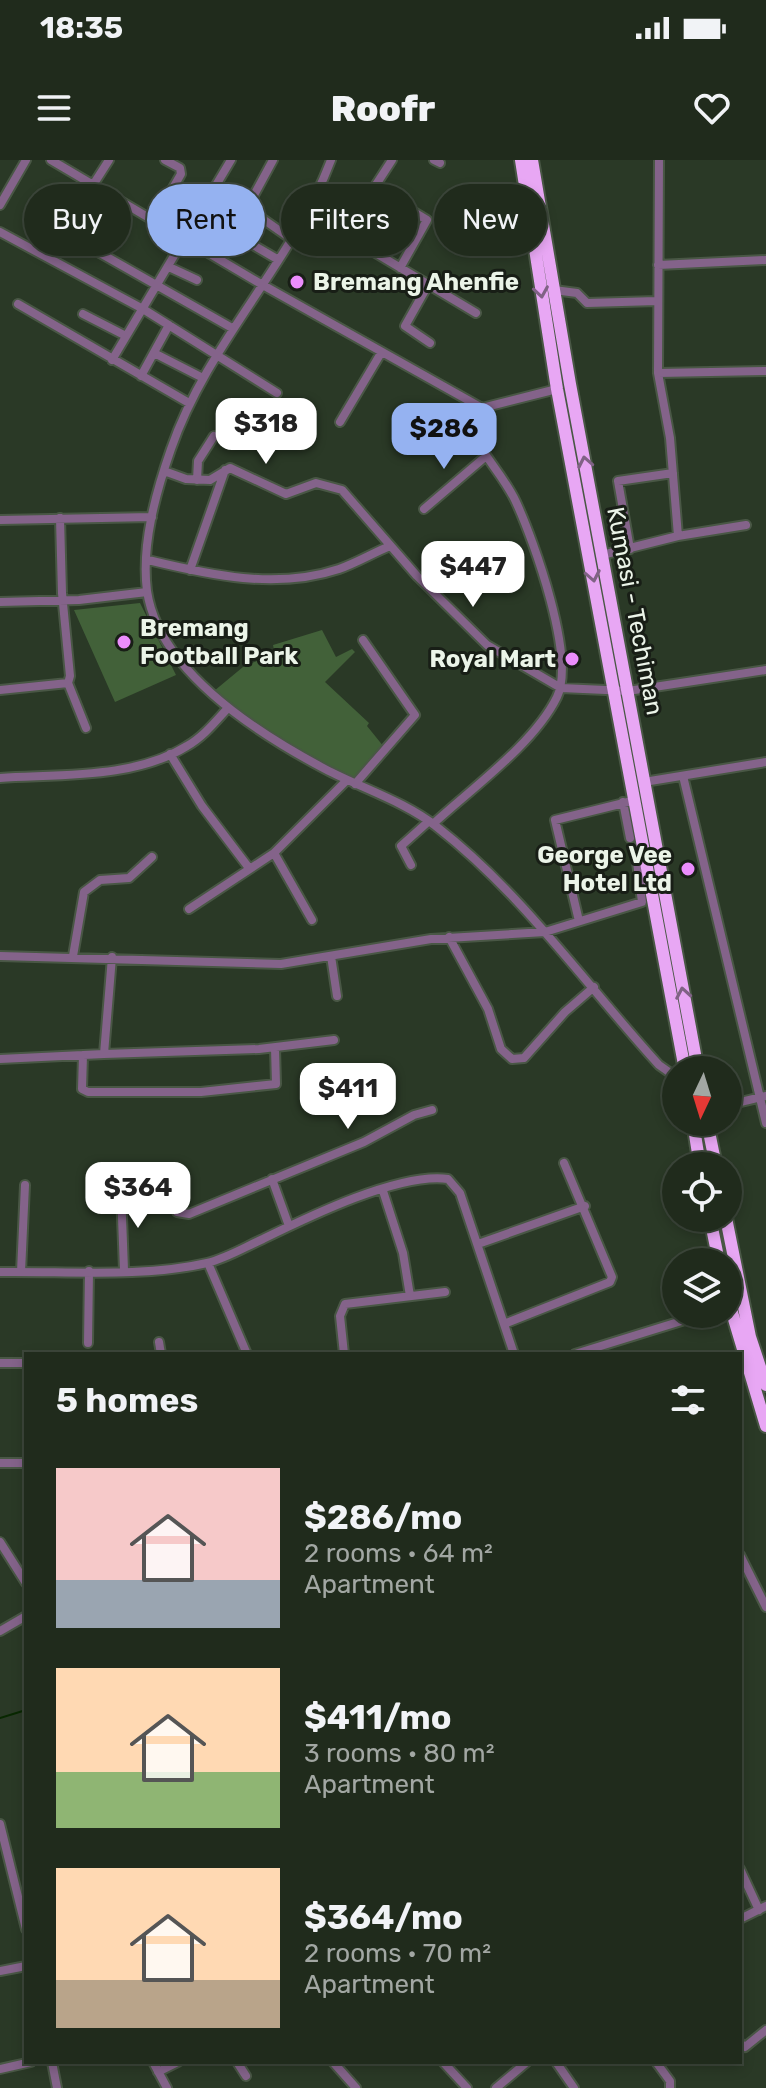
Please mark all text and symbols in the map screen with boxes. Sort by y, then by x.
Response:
text: 18:35 [40,10,123,46]
icon: menu [32,86,76,130]
icon: heart [690,86,734,130]
text: Roofr [331,87,435,130]
chip: Buy [24,184,131,256]
chip: Rent [147,184,265,256]
chip: Filters [281,184,418,256]
chip: New [434,184,547,256]
place label: Bremang Ahenfie [313,268,519,296]
marker: Bremang Ahenfie [288,273,306,291]
one-way arrow [532,286,549,299]
pin: $318 [219,398,313,466]
pin: $286 [397,403,491,471]
text: $318 [234,408,298,439]
text: $286 [410,413,478,444]
one-way arrow [577,456,594,470]
street label: Kumasi - Techiman [601,504,669,718]
pin: $447 [426,541,520,609]
text: $447 [439,551,507,582]
one-way arrow [584,568,601,582]
place label: Bremang Football Park [140,614,298,670]
marker: Bremang Football Park [115,633,133,651]
place label: Royal Mart [429,645,556,673]
marker: Royal Mart [563,650,581,668]
place label: George Vee Hotel Ltd [537,841,672,897]
marker: George Vee Hotel Ltd [679,860,697,878]
one-way arrow [676,987,693,1000]
north arrow [662,1056,742,1136]
map controls [662,1056,742,1328]
pin: $411 [301,1063,395,1131]
text: $411 [318,1073,378,1104]
button: locate [662,1152,742,1232]
pin: $364 [91,1162,185,1230]
text: $364 [103,1172,173,1203]
button: layers [662,1248,742,1328]
icon: filters [666,1378,710,1422]
text: 5 homes [56,1380,198,1421]
text: $286/mo [304,1497,462,1538]
icon: home [120,1500,216,1596]
text: 2 rooms · 64 m² [304,1538,493,1569]
text: Apartment [304,1569,435,1600]
text: $411/mo [304,1697,452,1738]
icon: home [120,1700,216,1796]
text: 3 rooms · 80 m² [304,1738,495,1769]
text: Apartment [304,1769,435,1800]
text: $364/mo [304,1897,463,1938]
icon: home [120,1900,216,1996]
text: 2 rooms · 70 m² [304,1938,491,1969]
text: Apartment [304,1969,435,2000]

